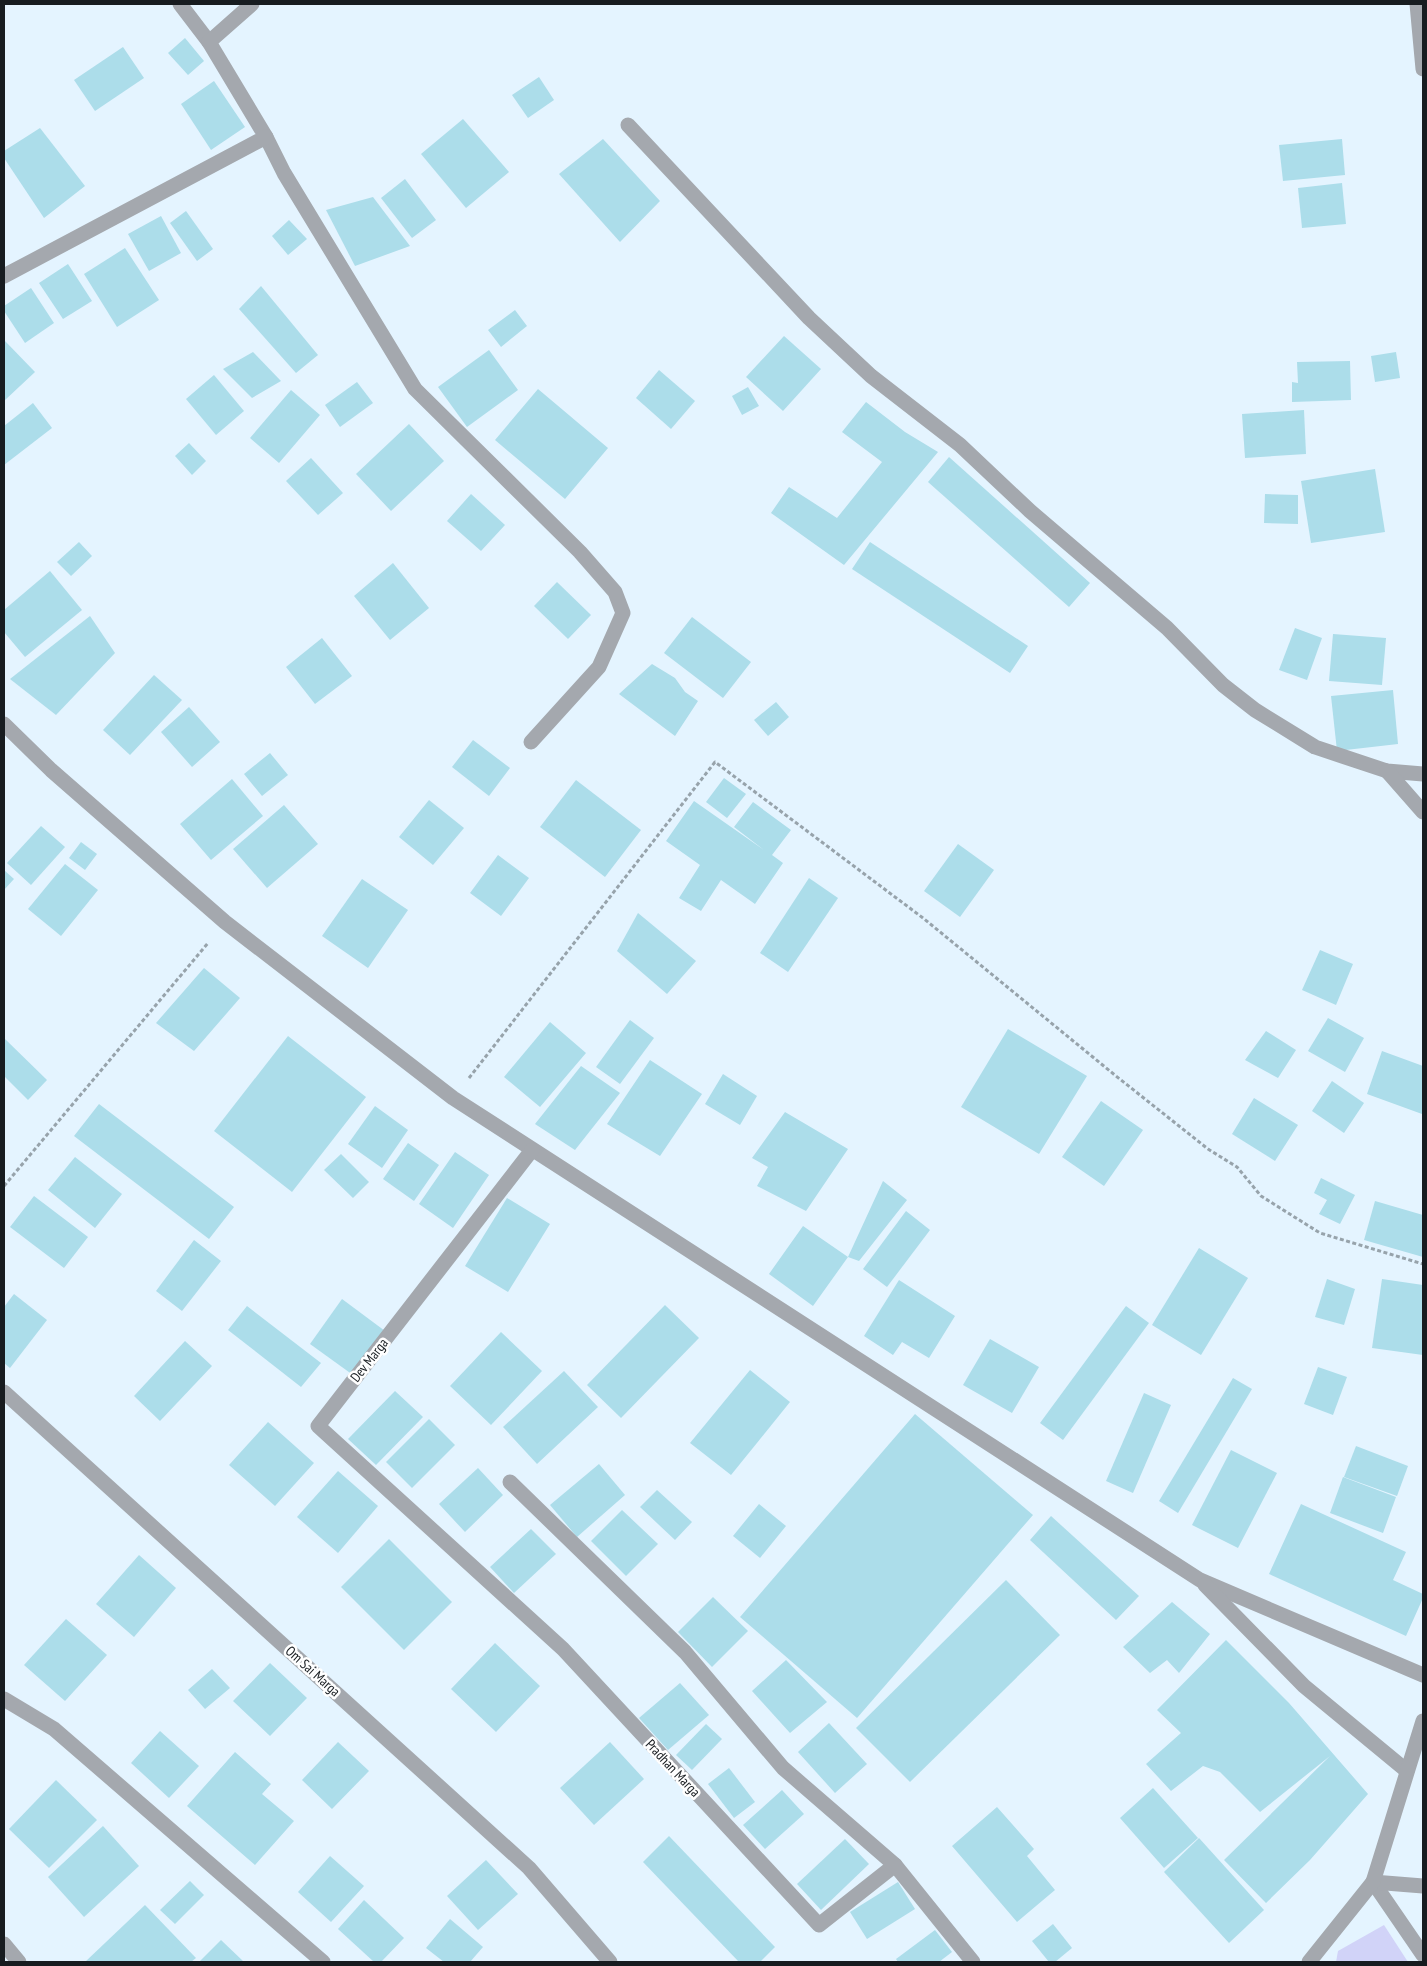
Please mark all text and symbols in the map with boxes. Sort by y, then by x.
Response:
street label: Dev Marga [346,1334,392,1386]
street label: Om Sai Marga [282,1642,344,1700]
street label: Pradhan Marga [642,1735,704,1801]

